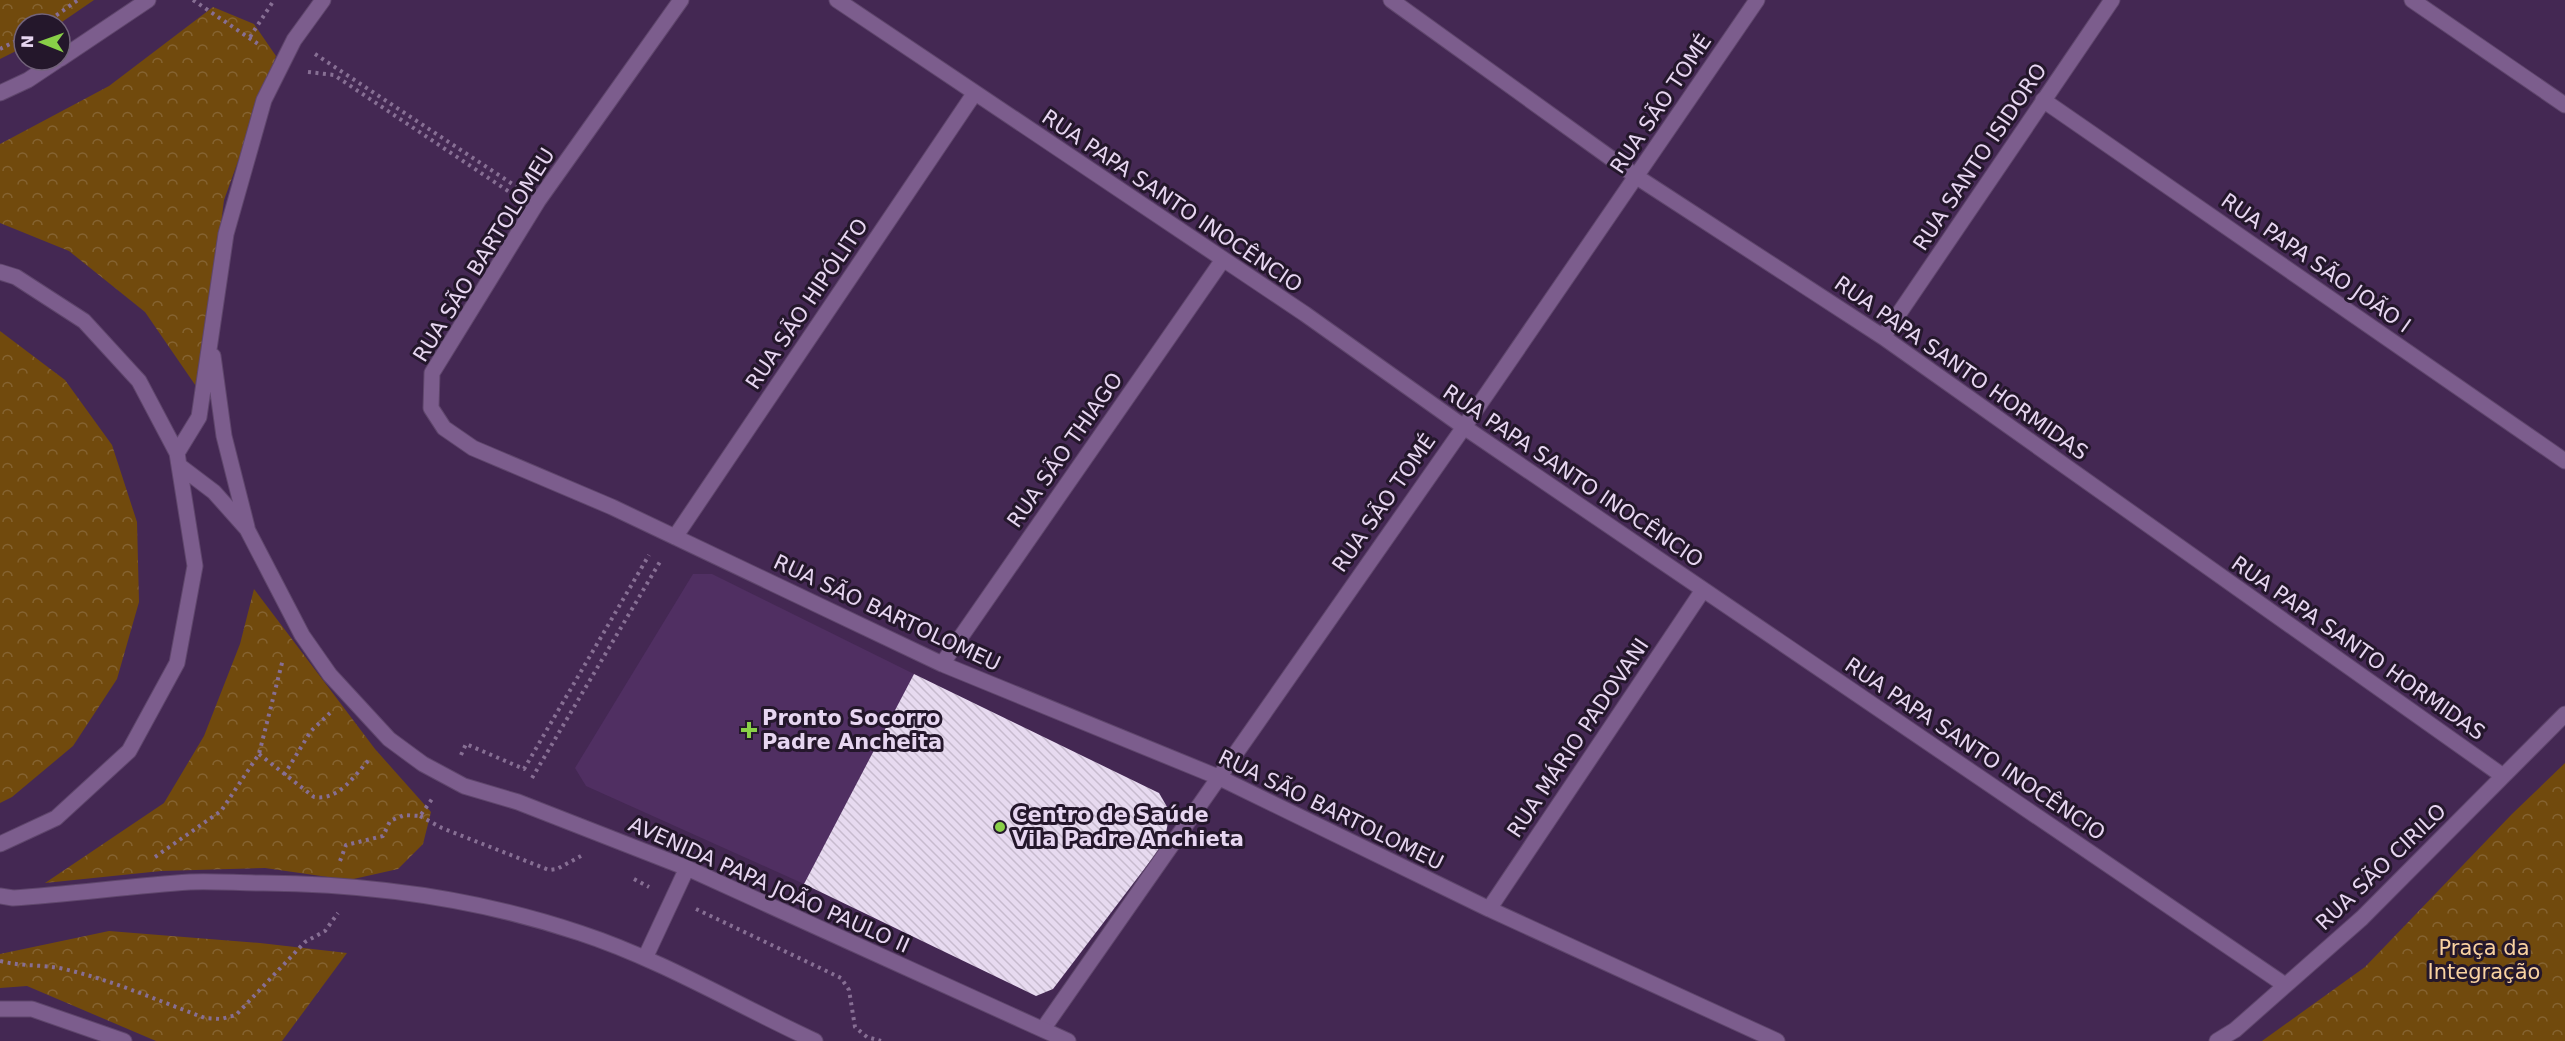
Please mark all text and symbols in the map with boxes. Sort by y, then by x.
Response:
north arrow [12,12,72,72]
street label: RUA SÃO TOMÉ [1604,29,1716,178]
text: N [18,35,37,49]
street label: RUA SANTO ISIDORO [1908,59,2052,255]
street label: RUA PAPA SANTO INOCÊNCIO [1037,104,1307,297]
street label: RUA SÃO BARTOLOMEU [407,143,560,366]
street label: RUA PAPA SÃO JOÃO I [2217,187,2416,338]
street label: RUA SÃO HIPÓLITO [739,213,873,394]
street label: RUA PAPA SANTO HORMIDAS [1830,271,2092,465]
street label: RUA SÃO THIAGO [1001,367,1127,532]
street label: RUA PAPA SANTO INOCÊNCIO [1438,379,1708,572]
street label: RUA SÃO TOMÉ [1326,428,1440,577]
street label: RUA SÃO BARTOLOMEU [770,548,1005,676]
street label: RUA PAPA SANTO HORMIDAS [2227,551,2489,745]
street label: RUA MÁRIO PADOVANI [1502,633,1654,842]
street label: RUA PAPA SANTO INOCÊNCIO [1840,652,2110,845]
place label: Pronto Socorro Padre Ancheita [762,706,942,754]
marker: Pronto Socorro Padre Ancheita [740,721,758,739]
street label: RUA SÃO BARTOLOMEU [1215,743,1448,875]
street label: RUA SÃO CIRILO [2310,798,2451,935]
place label: Centro de Saúde Vila Padre Anchieta [1012,803,1244,851]
street label: AVENIDA PAPA JOÃO PAULO II [625,810,914,958]
marker: Centro de Saúde Vila Padre Anchieta [993,820,1007,834]
park label: Praça da Integração [2428,936,2540,984]

